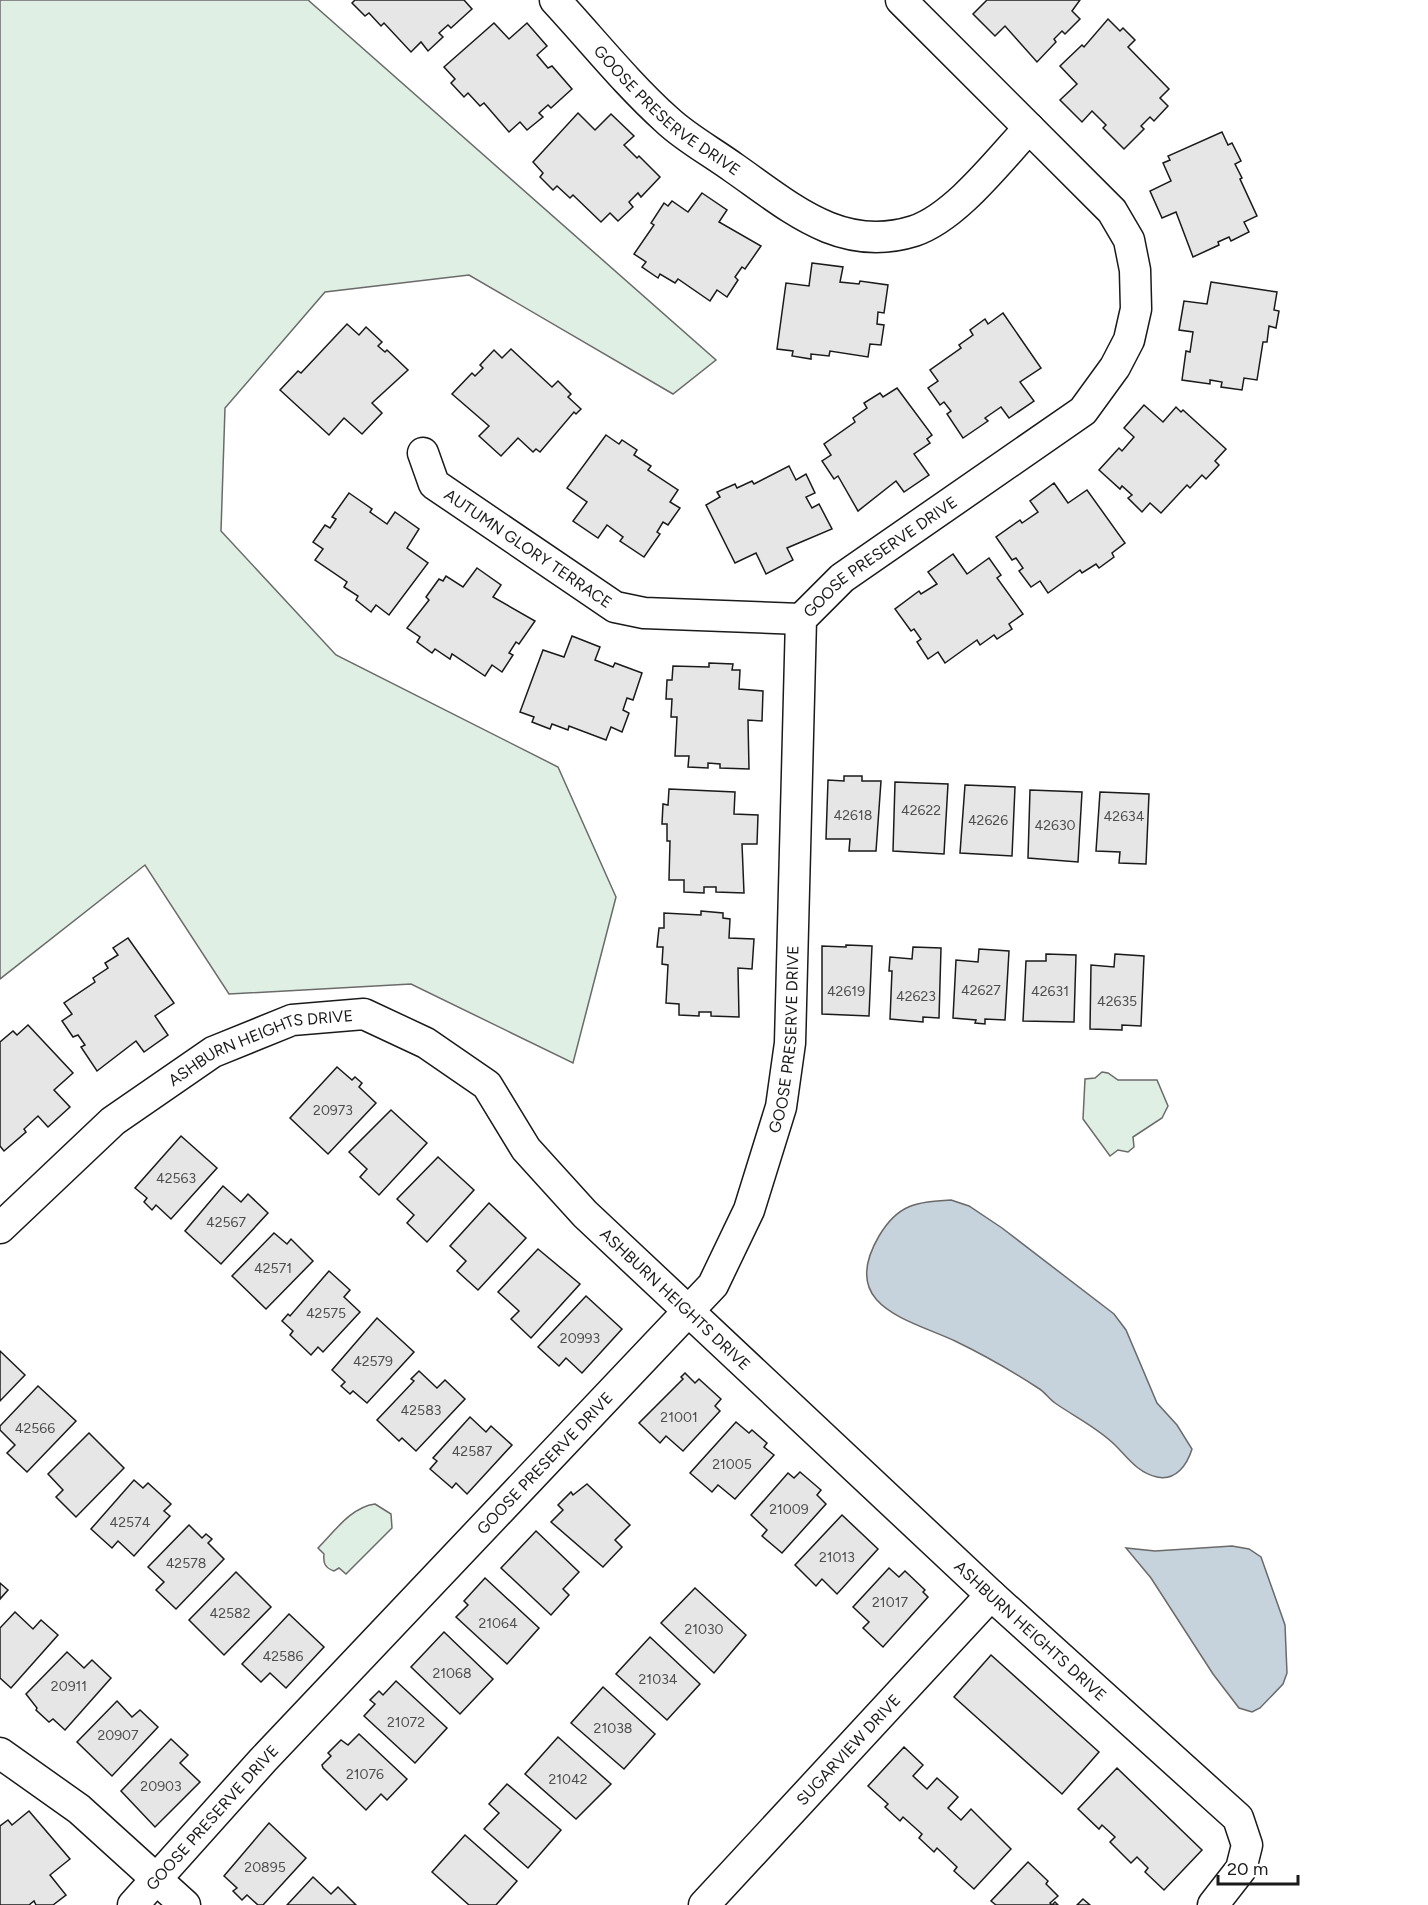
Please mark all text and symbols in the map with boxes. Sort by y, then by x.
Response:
street label: GOOSE PRESERVE DRIVE [590,41,744,179]
street label: AUTUMN GLORY TERRACE [441,485,615,612]
street label: GOOSE PRESERVE DRIVE [799,492,961,621]
house number: 42622 [901,802,941,819]
house number: 42618 [834,807,872,824]
house number: 42634 [1104,808,1145,825]
house number: 42626 [968,812,1008,829]
house number: 42630 [1034,817,1076,834]
street label: GOOSE PRESERVE DRIVE [765,945,803,1135]
house number: 42627 [961,982,1001,999]
house number: 42619 [827,983,865,1000]
house number: 42631 [1031,983,1069,1000]
house number: 42623 [896,988,936,1005]
house number: 42635 [1097,993,1137,1010]
street label: ASHBURN HEIGHTS DRIVE [165,1006,354,1090]
house number: 20973 [313,1102,353,1119]
house number: 42563 [156,1170,196,1187]
house number: 42567 [206,1214,246,1231]
street label: ASHBURN HEIGHTS DRIVE [596,1224,754,1374]
house number: 42571 [254,1260,292,1277]
house number: 42575 [306,1305,346,1322]
house number: 20993 [560,1330,600,1347]
house number: 42579 [353,1353,393,1370]
street label: GOOSE PRESERVE DRIVE [473,1388,617,1538]
house number: 42583 [401,1402,441,1419]
house number: 21001 [660,1409,698,1426]
house number: 42566 [15,1420,55,1437]
house number: 42587 [452,1443,493,1460]
house number: 21005 [712,1456,752,1473]
house number: 21009 [769,1501,809,1518]
house number: 42574 [110,1514,151,1531]
house number: 21013 [819,1549,855,1566]
house number: 42578 [166,1555,206,1572]
street label: ASHBURN HEIGHTS DRIVE [951,1557,1110,1705]
house number: 21017 [872,1594,908,1611]
house number: 42582 [210,1605,251,1622]
house number: 21064 [478,1615,518,1632]
house number: 21030 [684,1621,724,1638]
house number: 42586 [262,1648,304,1665]
house number: 21068 [432,1665,472,1682]
house number: 21034 [639,1671,678,1688]
house number: 20911 [51,1678,87,1695]
street label: SUGARVIEW DRIVE [792,1690,904,1809]
house number: 21072 [387,1714,425,1731]
house number: 21038 [594,1720,632,1737]
house number: 20907 [97,1727,139,1744]
street label: GOOSE PRESERVE DRIVE [142,1741,282,1894]
house number: 21076 [346,1766,384,1783]
house number: 21042 [548,1771,588,1788]
house number: 20903 [140,1778,182,1795]
scale bar [1218,1848,1298,1886]
text: 20 m [1227,1858,1268,1880]
house number: 20895 [244,1859,286,1876]

